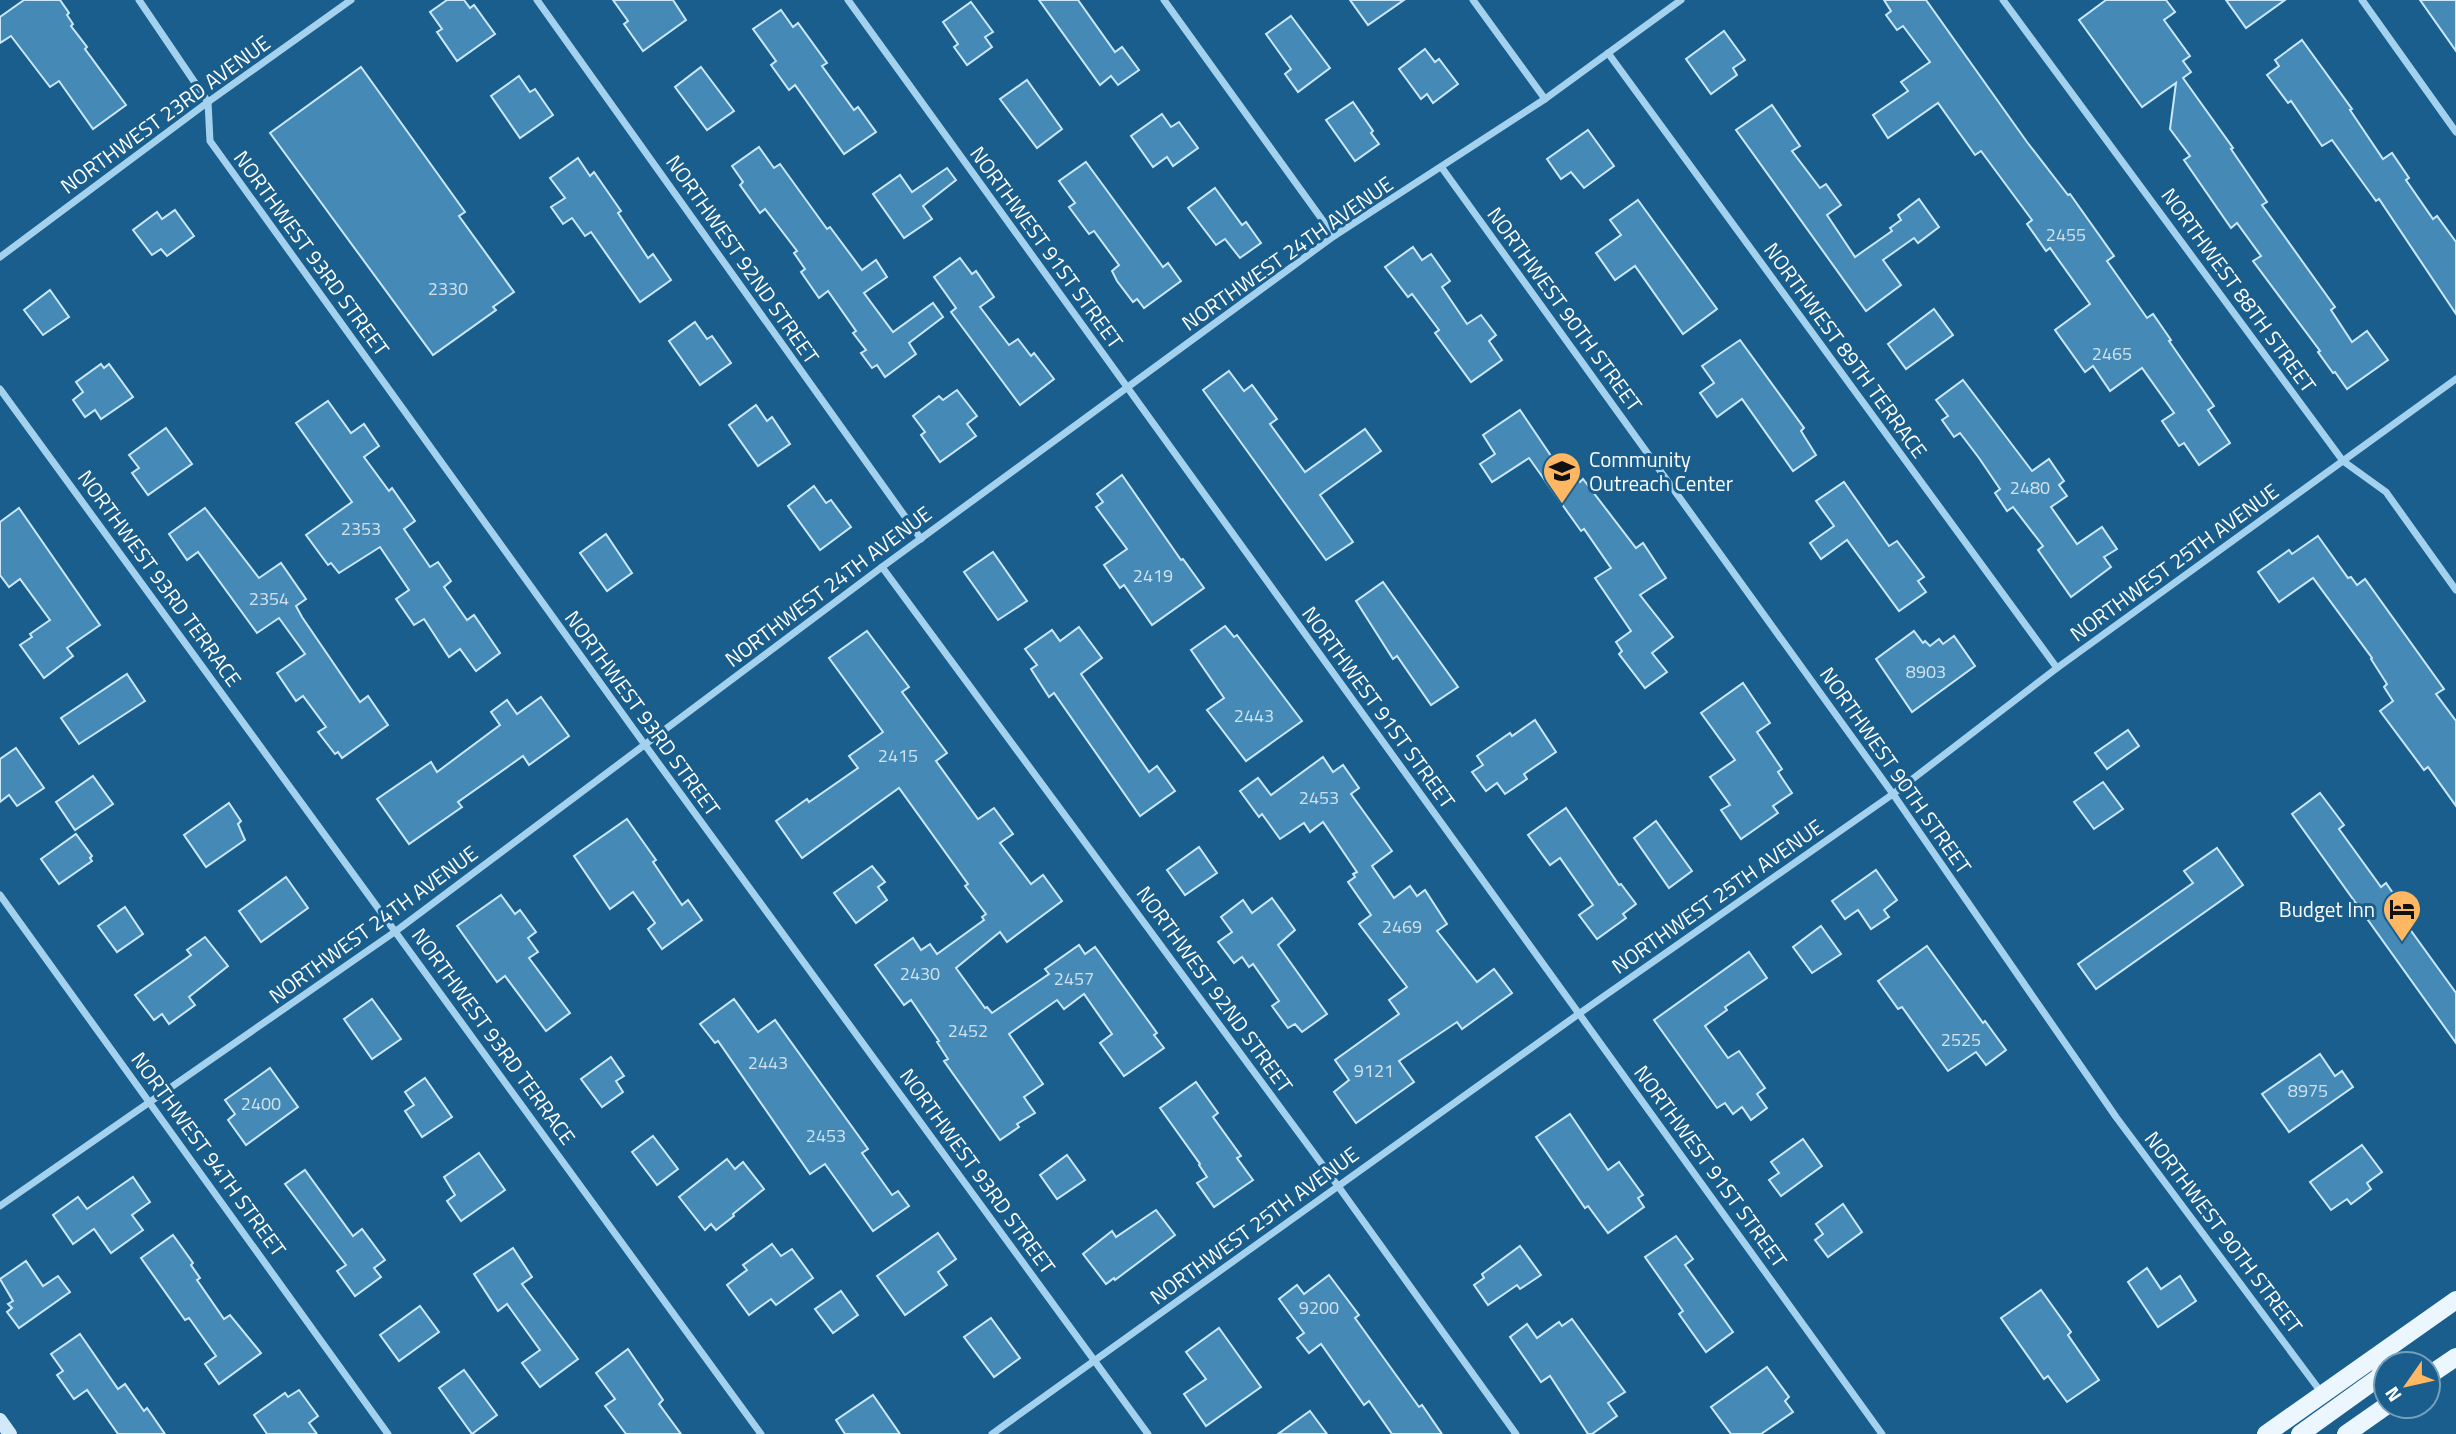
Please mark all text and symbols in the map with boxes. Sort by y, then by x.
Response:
street label: NORTHWEST 23RD AVENUE [53,27,277,201]
street label: NORTHWEST 91ST STREET [963,139,1131,355]
street label: NORTHWEST 93RD STREET [226,143,398,363]
street label: NORTHWEST 92ND STREET [659,148,827,370]
street label: NORTHWEST 24TH AVENUE [1175,168,1399,338]
street label: NORTHWEST 88TH STREET [2154,181,2324,399]
street label: NORTHWEST 90TH STREET [1480,200,1650,418]
house number: 2455 [2046,221,2086,248]
street label: NORTHWEST 89TH TERRACE [1757,235,1935,465]
house number: 2330 [428,275,468,302]
house number: 2465 [2092,340,2132,367]
place label: Community Outreach Center [1589,443,1733,499]
school or university icon: Community Outreach Center [1541,450,1583,505]
street label: NORTHWEST 93RD TERRACE [70,463,250,693]
house number: 2480 [2010,474,2050,501]
street label: NORTHWEST 25TH AVENUE [2063,475,2285,649]
street label: NORTHWEST 24TH AVENUE [718,497,938,675]
house number: 2353 [341,515,381,542]
house number: 2419 [1133,562,1173,589]
house number: 2354 [249,585,289,612]
street label: NORTHWEST 91ST STREET [1295,599,1463,815]
street label: NORTHWEST 93RD STREET [557,603,729,823]
house number: 8903 [1906,658,1946,685]
street label: NORTHWEST 90TH STREET [1812,660,1980,880]
house number: 2443 [1234,702,1274,729]
house number: 2415 [878,742,918,769]
house number: 2453 [1299,784,1339,811]
street label: NORTHWEST 25TH AVENUE [1605,811,1829,981]
street label: NORTHWEST 24TH AVENUE [262,837,484,1011]
street label: NORTHWEST 92ND STREET [1129,879,1301,1099]
hotel icon: Budget Inn [2381,888,2423,943]
place label: Budget Inn [2279,893,2375,925]
house number: 2469 [1382,913,1422,940]
street label: NORTHWEST 93RD TERRACE [404,921,584,1151]
house number: 2430 [900,960,940,987]
house number: 2457 [1054,965,1094,992]
house number: 2452 [948,1017,988,1044]
house number: 2525 [1941,1026,1981,1053]
street label: NORTHWEST 94TH STREET [124,1045,294,1263]
house number: 2443 [748,1049,788,1076]
house number: 9121 [1354,1057,1394,1084]
street label: NORTHWEST 91ST STREET [1627,1058,1795,1274]
street label: NORTHWEST 93RD STREET [892,1061,1064,1281]
house number: 8975 [2288,1077,2328,1104]
house number: 2400 [241,1090,281,1117]
house number: 2453 [806,1122,846,1149]
street label: NORTHWEST 90TH STREET [2137,1124,2311,1340]
street label: NORTHWEST 25TH AVENUE [1143,1138,1365,1312]
house number: 9200 [1299,1294,1339,1321]
north arrow [2372,1350,2442,1420]
text: N [2377,1381,2408,1408]

